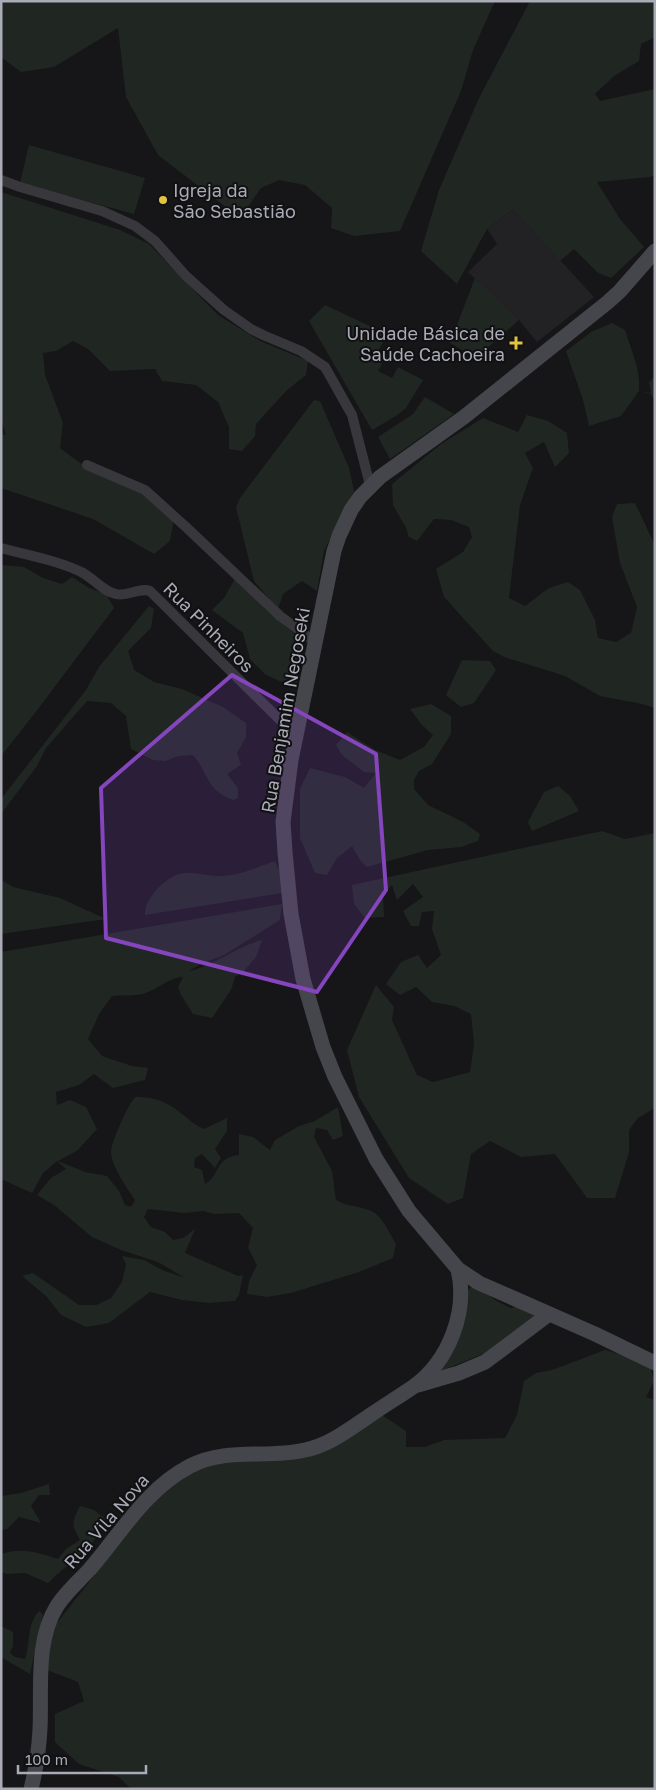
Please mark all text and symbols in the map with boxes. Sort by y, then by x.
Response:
place label: Igreja da São Sebastião [173,179,296,222]
marker: Igreja da São Sebastião [157,194,169,206]
place label: Unidade Básica de Saúde Cachoeira [346,322,505,365]
marker: Unidade Básica de Saúde Cachoeira [509,336,523,350]
street label: Rua Pinheiros [159,577,259,677]
street label: Rua Benjamim Negoseki [256,606,314,814]
street label: Rua Vila Nova [59,1469,153,1573]
scale bar [18,1742,145,1774]
text: 100 m [25,1750,68,1768]

